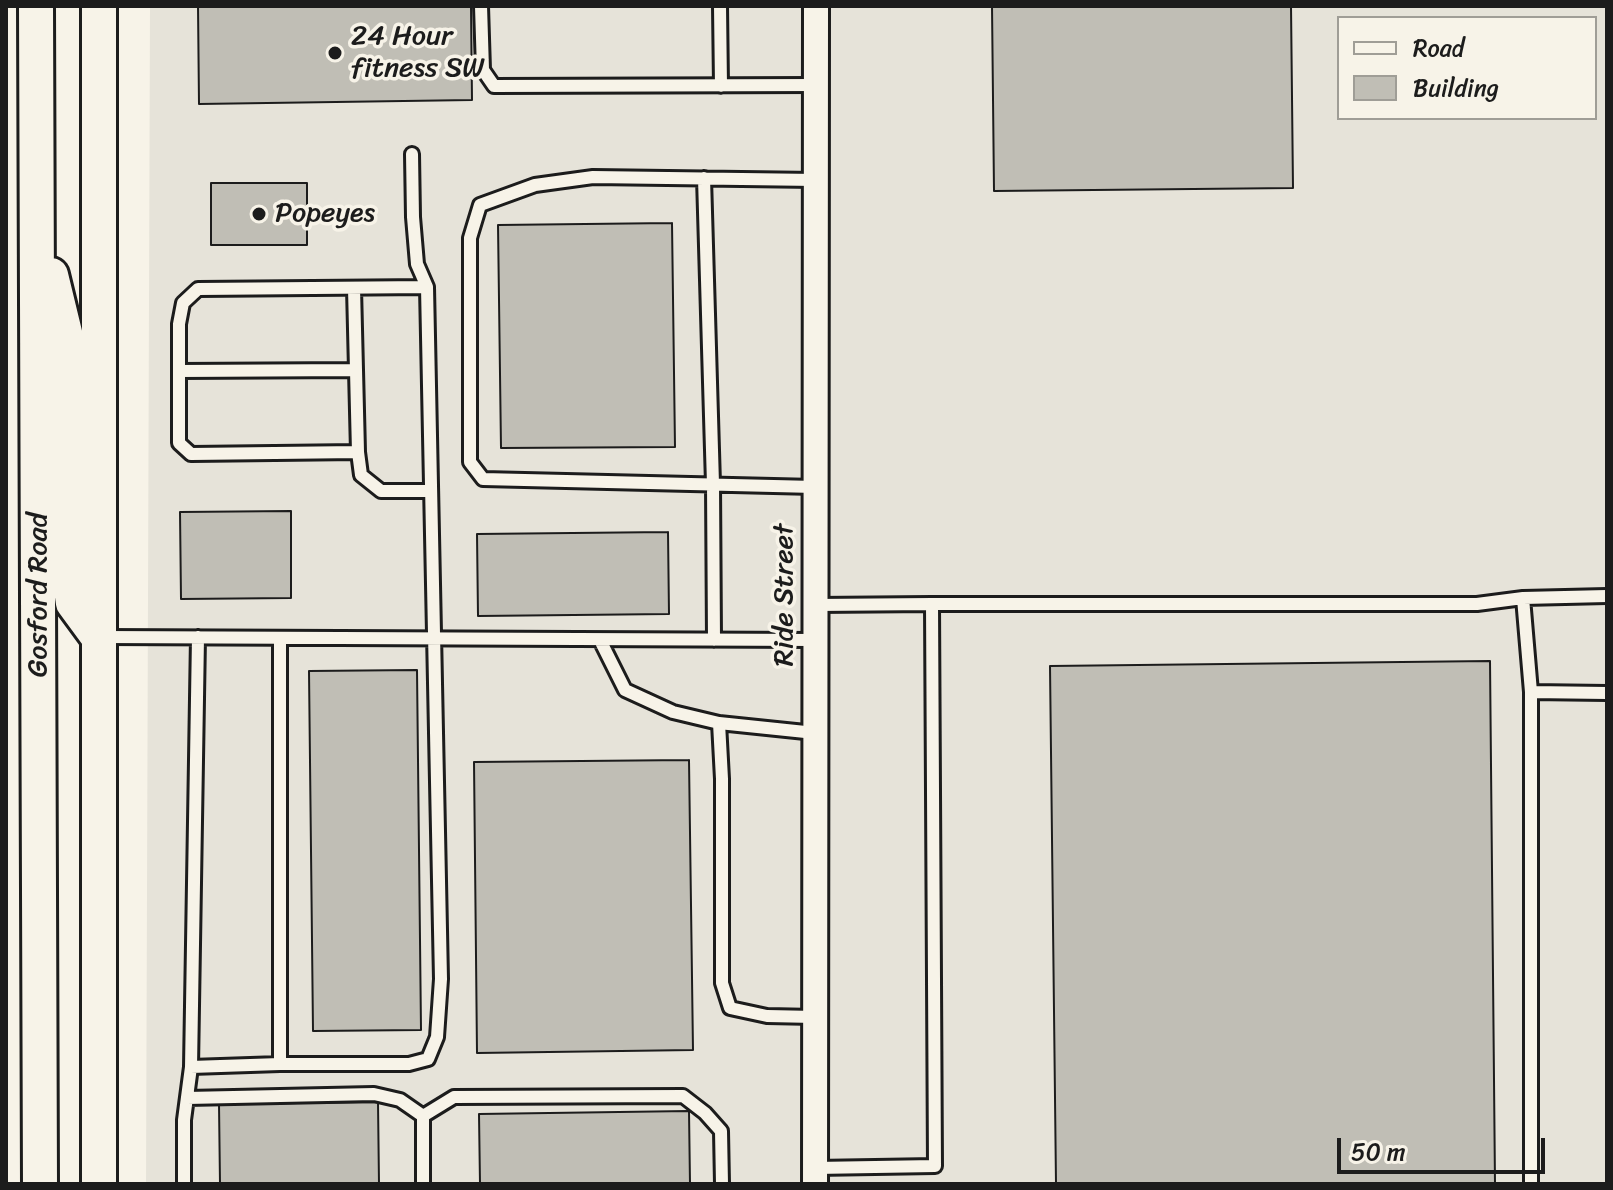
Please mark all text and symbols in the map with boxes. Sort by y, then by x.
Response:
legend [1337,16,1597,120]
place label: 24 Hour fitness SW [351,20,485,86]
text: Road [1413,27,1464,69]
marker: 24 Hour fitness SW [326,44,344,62]
text: Building [1413,67,1499,109]
place label: Popeyes [275,197,375,231]
marker: Popeyes [250,205,268,223]
street label: Gosford Road [22,513,56,677]
street label: Ride Street [768,524,802,666]
scale bar [1341,1122,1549,1172]
text: 50 m [1351,1131,1406,1173]

